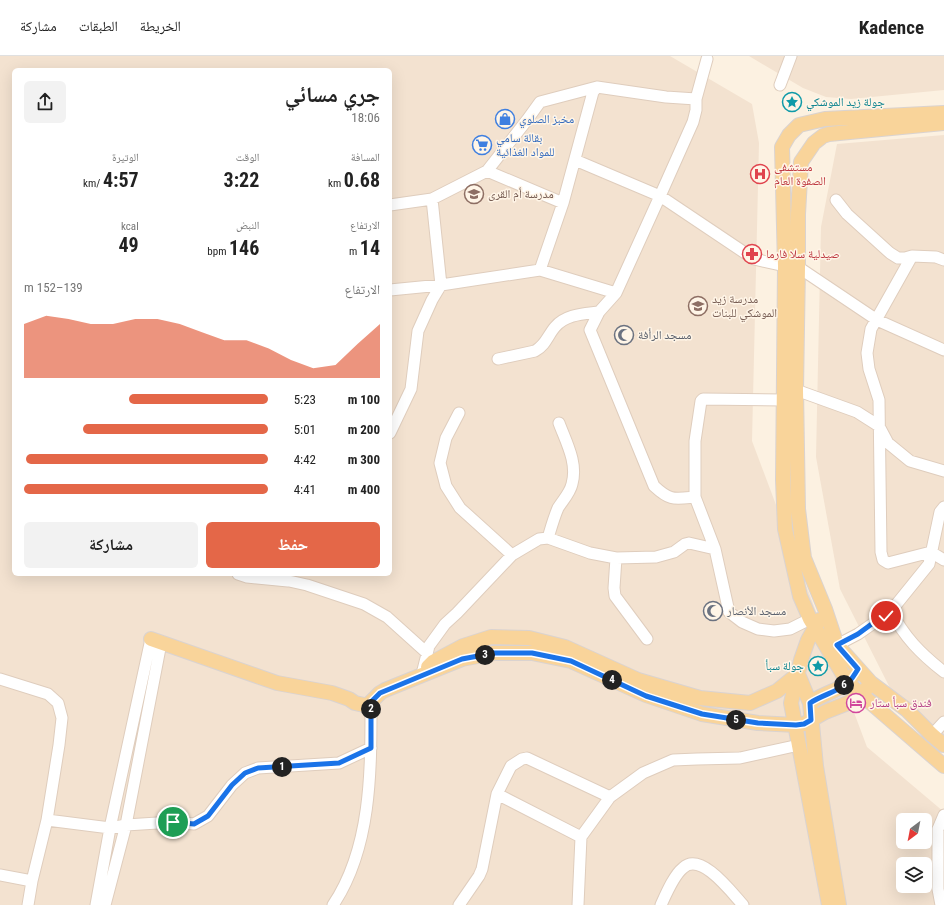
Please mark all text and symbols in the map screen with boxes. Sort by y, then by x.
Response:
text: Kadence [859,16,924,39]
text: مشاركة [20,18,57,34]
text: الطبقات [79,18,118,34]
text: الخريطة [140,18,181,34]
button: share [24,81,66,123]
text: جري مسائي [285,82,380,107]
place icon: جولة زيد الموشكي [781,91,803,113]
place label: جولة زيد الموشكي [806,95,885,112]
shop icon: مخبز الصلوي [494,108,516,130]
text: 18:06 [351,110,380,125]
place label: مخبز الصلوي [519,112,574,129]
place label: بقالة سامي للمواد الغذائية [496,131,555,159]
supermarket icon: بقالة سامي للمواد الغذائية [471,134,493,156]
text: الوتيرة [112,151,139,164]
text: الوقت [236,151,259,164]
text: المسافة [351,151,380,164]
place label: مستشفى الصفوة العام [774,160,826,189]
hospital icon: مستشفى الصفوة العام [749,163,771,185]
text: 4:57 [103,168,139,192]
text: 3:22 [224,168,259,192]
text: 0.68 [344,168,380,192]
text: /km [83,177,103,190]
text: km [328,177,344,190]
school or university icon: مدرسة أم القرى [463,183,485,205]
place label: مدرسة أم القرى [488,187,554,202]
text: النبض [236,219,259,232]
text: الارتفاع [350,219,380,232]
text: kcal [121,220,139,233]
text: 49 [118,233,139,257]
text: 146 [229,236,259,260]
text: 14 [360,236,380,260]
pharmacy icon: صيدلية سلا فارما [741,243,763,265]
text: bpm [207,245,229,258]
text: m [349,245,360,258]
place label: صيدلية سلا فارما [766,247,840,261]
text: 139–152 m [24,280,83,295]
text: الارتفاع [345,282,380,297]
place label: مدرسة زيد الموشكي للبنات [712,292,777,323]
school or university icon: مدرسة زيد الموشكي للبنات [687,295,709,317]
mosque icon: مسجد الرأفة [613,324,635,346]
place label: مسجد الرأفة [638,328,691,342]
text: 5:23 [294,392,316,407]
text: 100 m [348,392,380,407]
text: 5:01 [294,422,316,437]
text: 200 m [348,422,380,437]
text: 4:42 [294,452,316,467]
text: 300 m [348,452,380,467]
text: 4:41 [294,482,316,497]
text: 400 m [348,482,380,497]
button: مشاركة [24,522,198,568]
button: حفظ [206,522,380,568]
pin [869,599,903,633]
mosque icon: مسجد الأنصار [702,600,724,622]
place label: مسجد الأنصار [726,604,786,618]
icon: check [875,605,897,627]
pin: 3 [475,645,495,665]
text: 3 [482,648,488,661]
place icon: جولة سبأ [807,655,829,677]
place label: جولة سبأ [765,659,804,673]
pin: 4 [602,670,622,690]
text: 4 [609,673,615,686]
pin: 6 [834,675,854,695]
text: 6 [841,678,847,691]
hotel icon: فندق سبأ ستار [845,692,867,714]
place label: فندق سبأ ستار [869,696,932,710]
pin: 2 [361,699,381,719]
text: 2 [368,702,374,715]
pin: 5 [726,710,746,730]
text: 5 [733,713,739,726]
pin: 1 [272,757,292,777]
text: 1 [279,760,285,773]
pin [156,805,190,839]
icon: arrive [162,811,184,833]
north arrow [896,813,932,849]
map controls [896,813,932,893]
button: layers [896,857,932,893]

